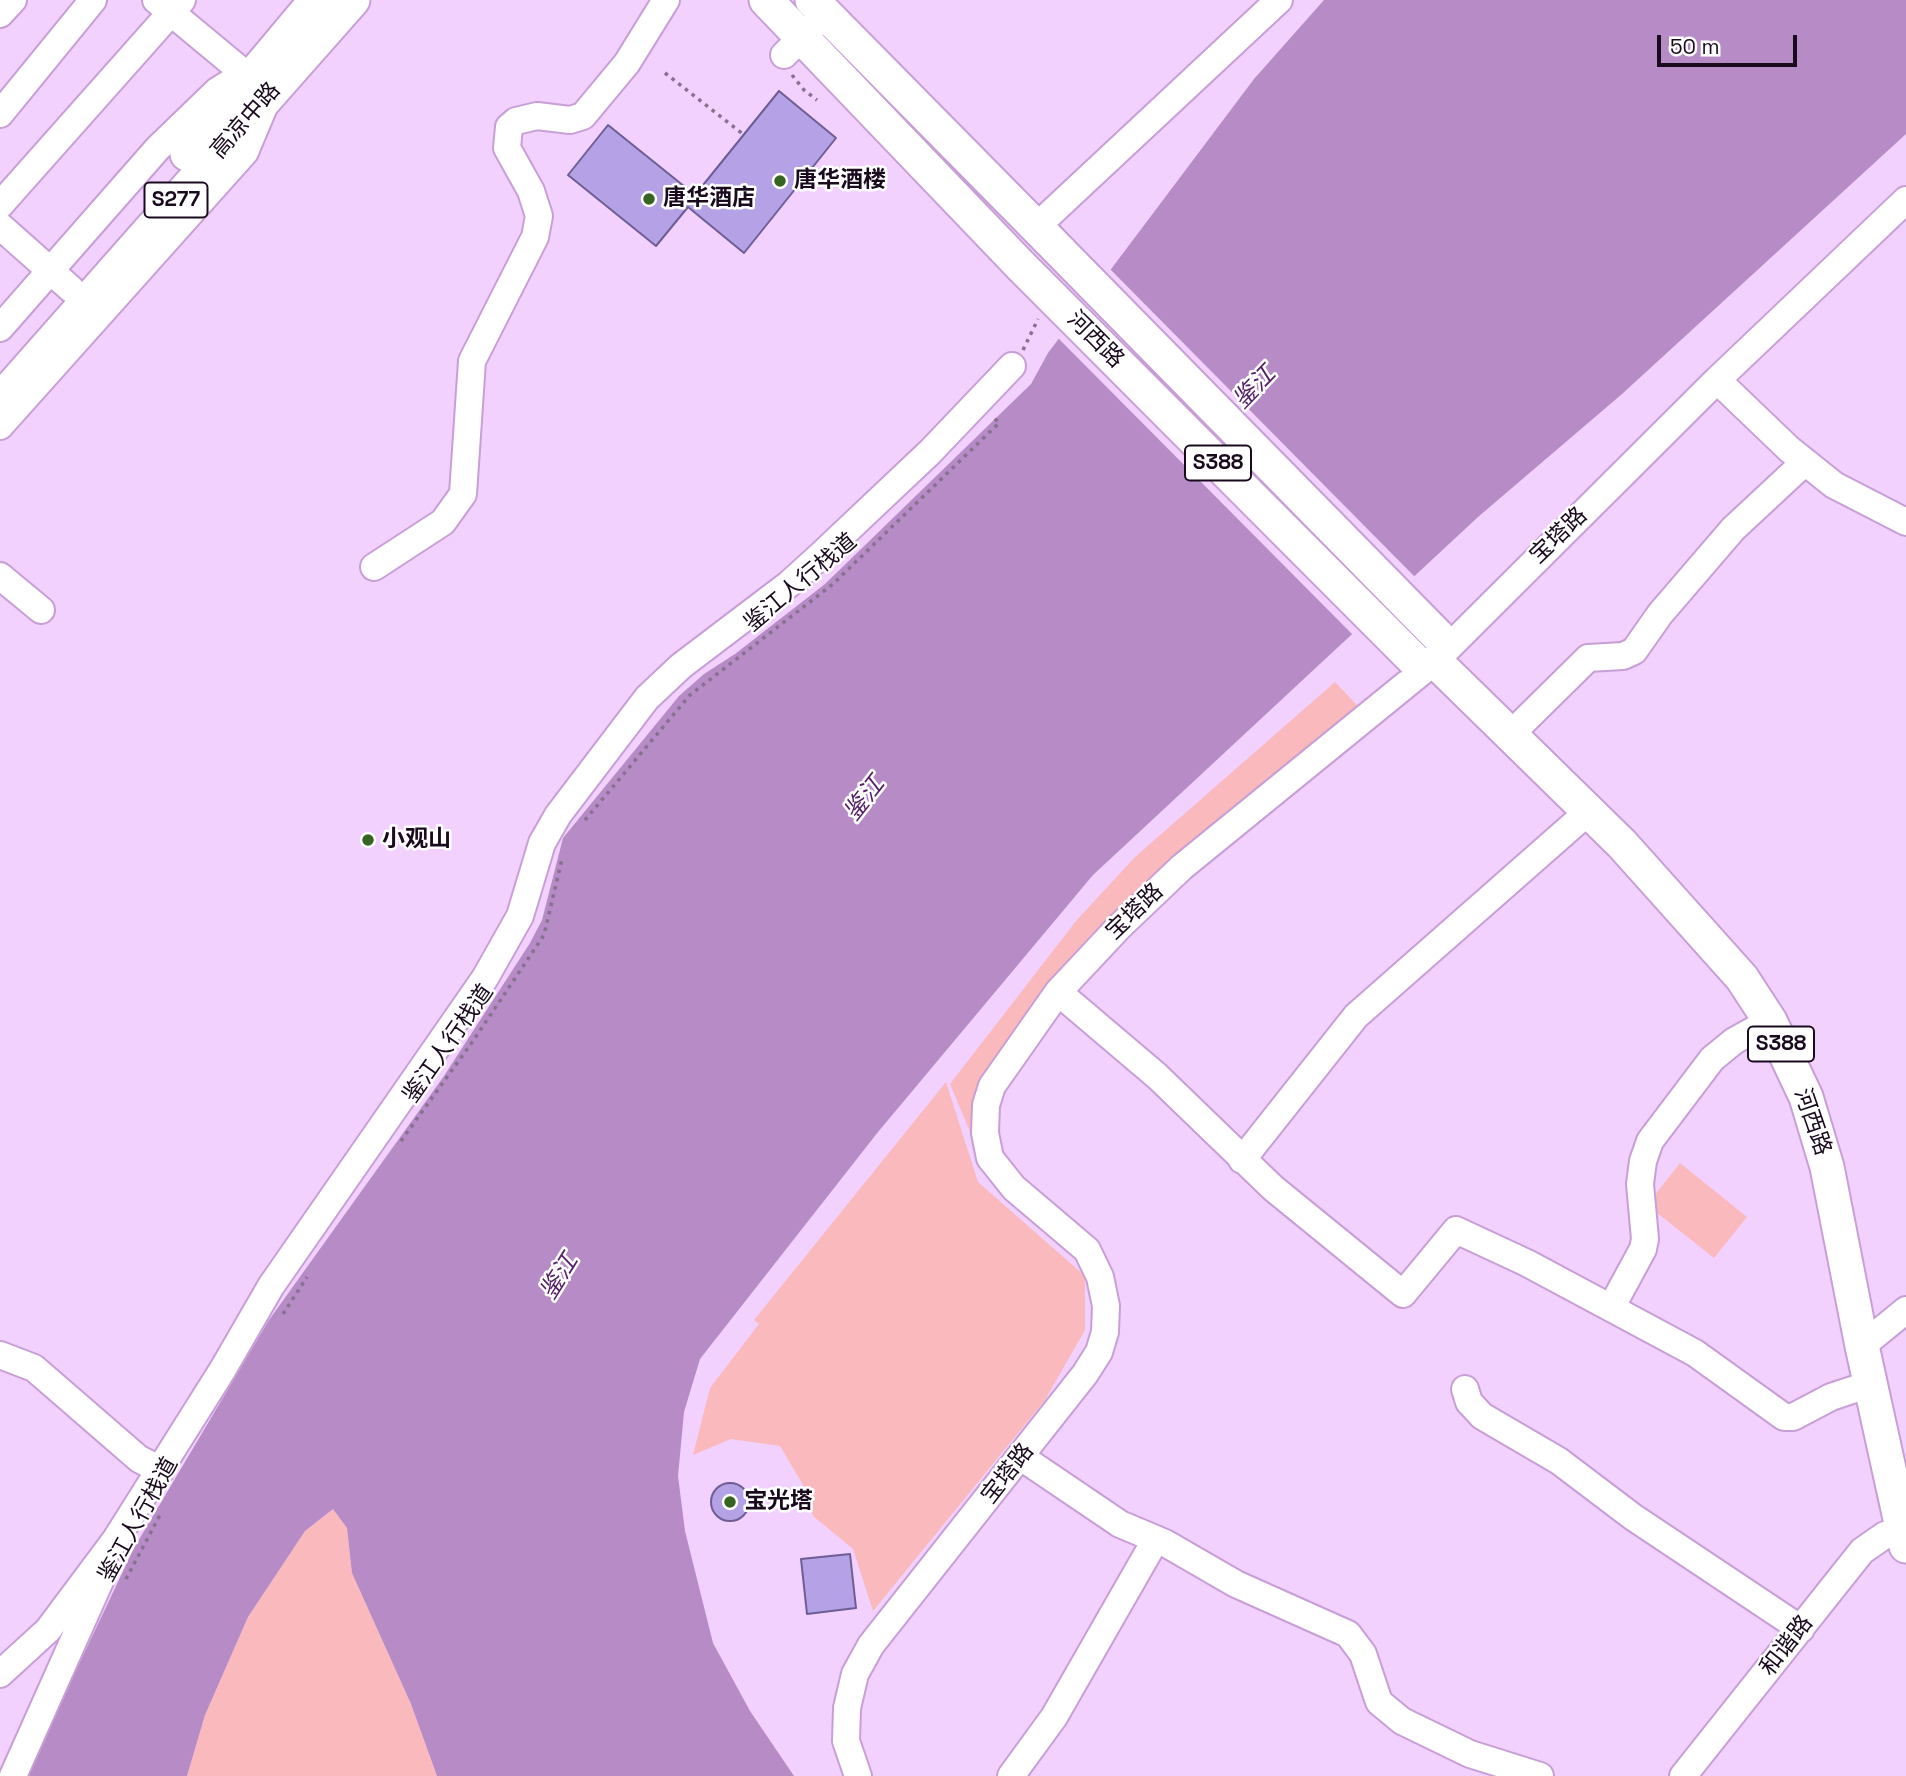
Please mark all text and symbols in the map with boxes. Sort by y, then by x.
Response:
scale bar [1661,21,1801,65]
text: 50 m [1670,33,1720,60]
street label: 高凉中路 [205,77,287,165]
place label: 唐华酒楼 [794,167,886,195]
marker: 唐华酒楼 [772,173,788,189]
road number: S277 [144,182,208,218]
place label: 唐华酒店 [663,185,755,213]
marker: 唐华酒店 [641,191,657,207]
street label: 河西路 [1061,306,1129,374]
water label: 鉴江 [1228,361,1282,415]
road number: S388 [1185,446,1251,480]
street label: 宝塔路 [1525,502,1593,570]
street label: 鉴江人行栈道 [739,528,863,638]
water label: 鉴江 [839,771,891,827]
place label: 小观山 [382,826,451,854]
marker: 小观山 [360,832,376,848]
street label: 宝塔路 [1101,878,1169,946]
street label: 鉴江人行栈道 [398,980,500,1108]
road number: S388 [1748,1026,1814,1062]
street label: 河西路 [1788,1085,1836,1159]
water label: 鉴江 [535,1249,585,1305]
street label: 宝塔路 [976,1438,1040,1510]
street label: 鉴江人行栈道 [93,1453,185,1587]
place label: 宝光塔 [744,1488,813,1516]
marker: 宝光塔 [722,1494,738,1510]
street label: 和谐路 [1755,1610,1819,1682]

